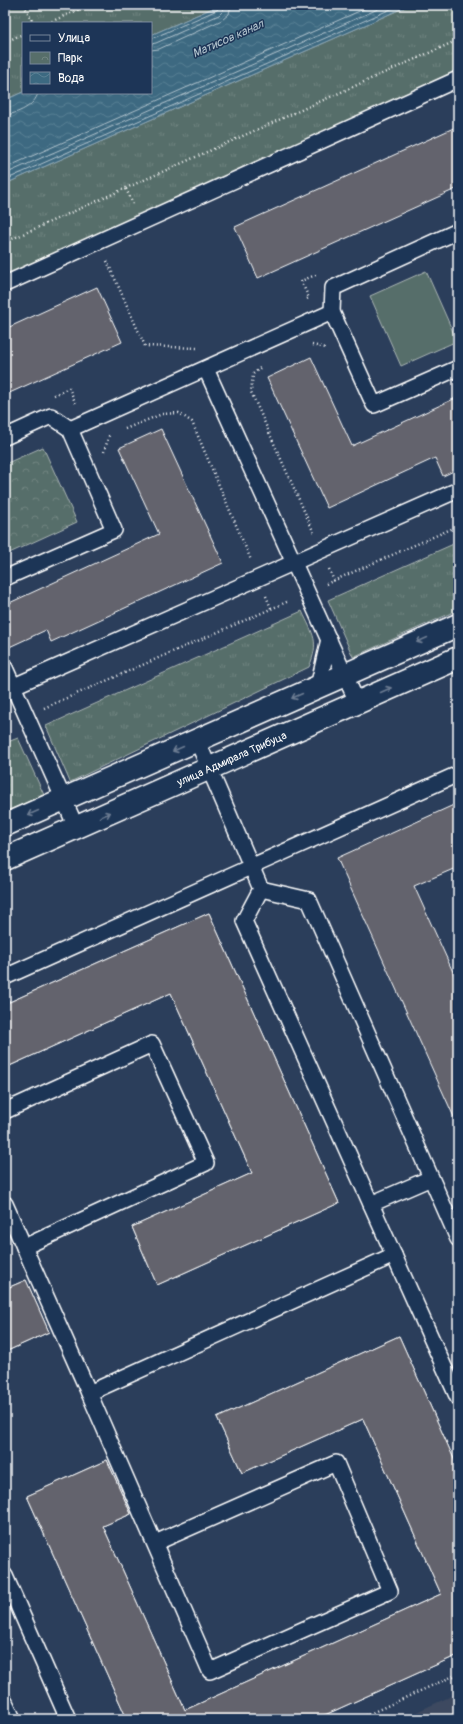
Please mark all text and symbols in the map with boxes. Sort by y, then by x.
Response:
water label: Матисов канал [190,16,267,61]
legend [22,22,152,94]
text: Улица [58,31,90,46]
text: Парк [58,51,83,66]
text: Вода [58,71,84,86]
one-way arrow [417,637,429,645]
one-way arrow [380,685,392,693]
one-way arrow [291,693,303,700]
street label: улица Адмирала Трибуца [174,728,289,789]
one-way arrow [172,746,184,753]
one-way arrow [28,810,40,817]
one-way arrow [98,811,110,818]

